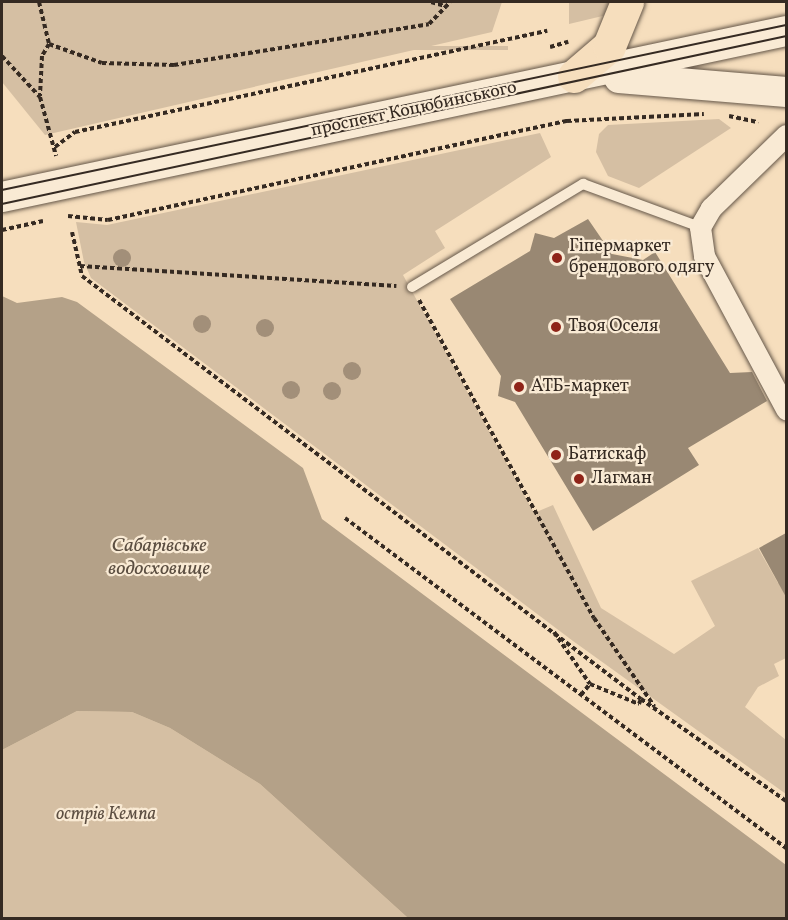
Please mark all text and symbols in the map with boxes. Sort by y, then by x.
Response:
street label: проспект Коцюбинського [309,78,519,142]
place label: Гіпермаркет брендового одягу [569,237,714,280]
marker: Гіпермаркет брендового одягу [550,251,564,265]
place label: Твоя Оселя [568,316,658,338]
marker: Твоя Оселя [549,320,563,334]
place label: АТБ-маркет [531,376,629,398]
marker: АТБ-маркет [512,380,526,394]
place label: Батискаф [568,444,646,466]
marker: Батискаф [549,448,563,462]
place label: Лагман [591,468,652,490]
marker: Лагман [572,472,586,486]
water label: Сабарівське водосховище [108,534,210,581]
park label: острів Кемпа [56,804,156,826]

